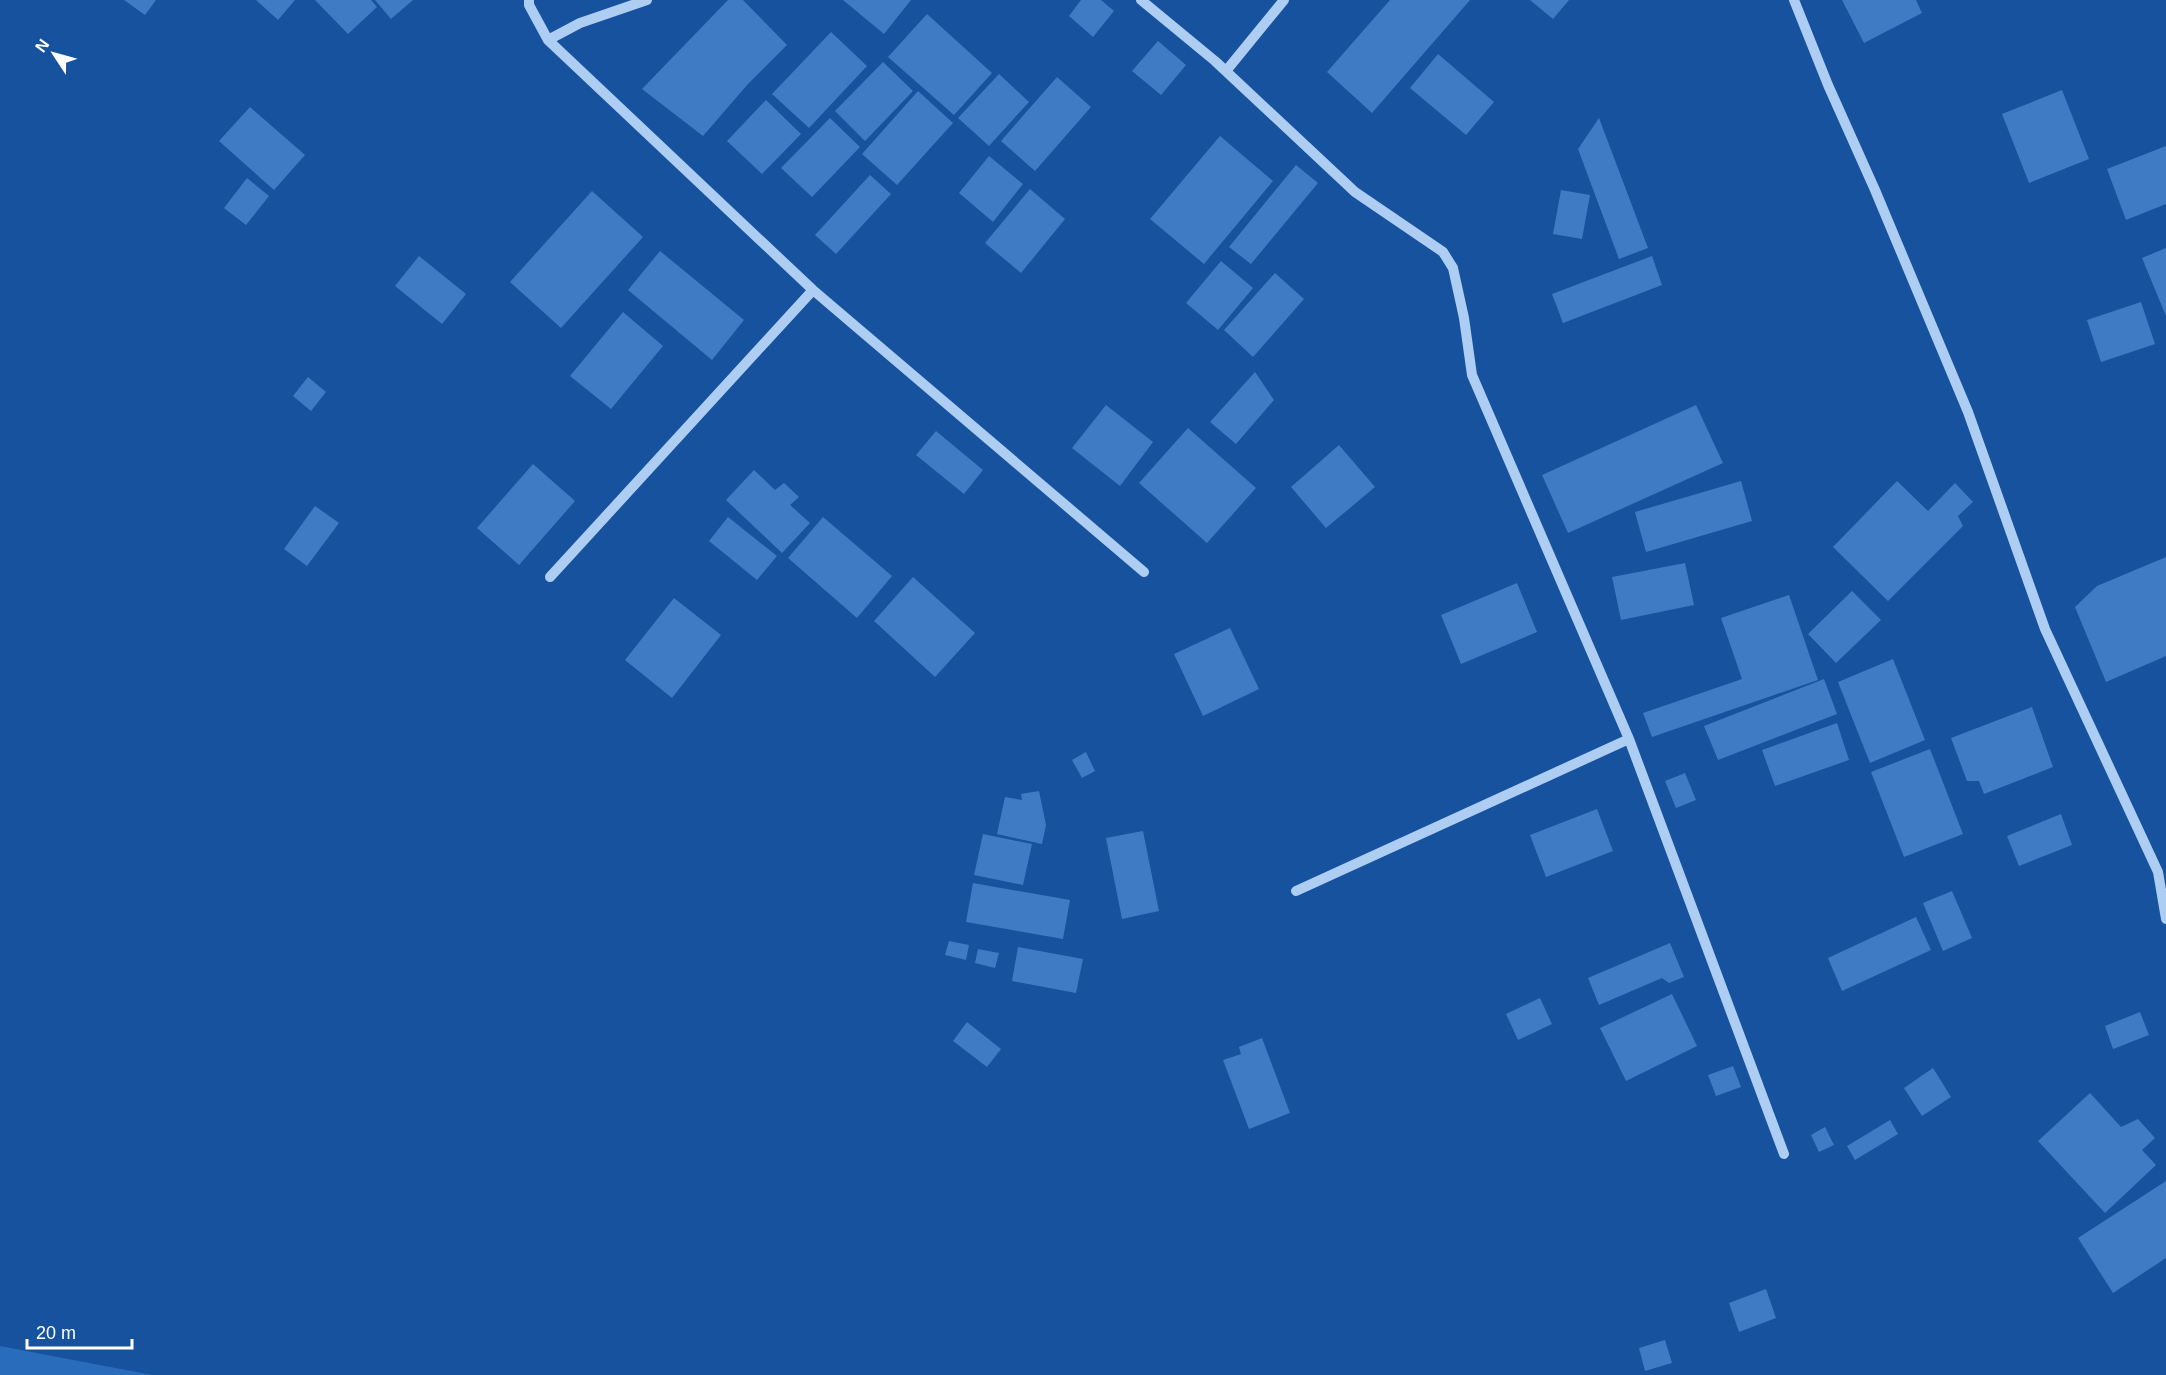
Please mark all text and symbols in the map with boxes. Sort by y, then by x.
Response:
north arrow [24,24,84,84]
text: N [32,36,53,55]
scale bar [27,1312,132,1350]
text: 20 m [36,1323,76,1343]

